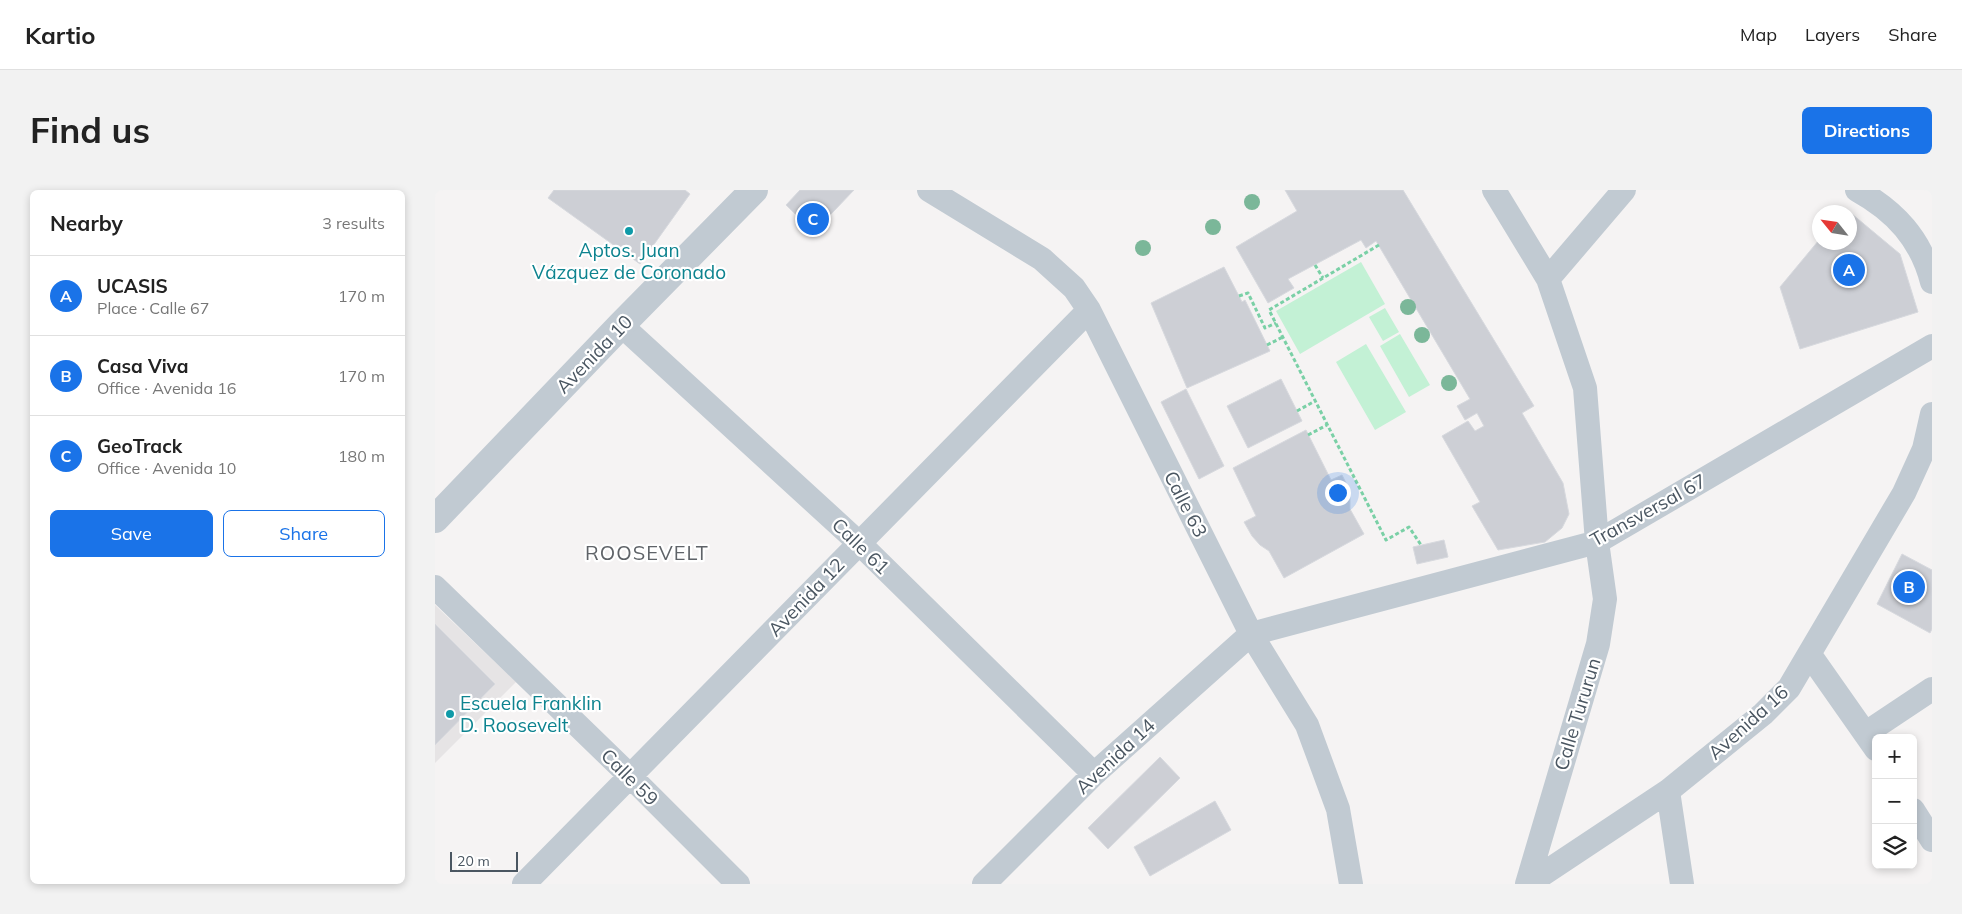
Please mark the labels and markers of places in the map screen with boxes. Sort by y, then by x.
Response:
pin: C [797,200,829,238]
marker: Aptos. Juan Vázquez de Coronado [623,225,635,237]
place label: Aptos. Juan Vázquez de Coronado [532,238,726,284]
pin: A [1833,251,1865,289]
pin: B [1893,568,1925,606]
place label: Escuela Franklin D. Roosevelt [460,691,602,737]
marker: Escuela Franklin D. Roosevelt [444,708,456,720]

